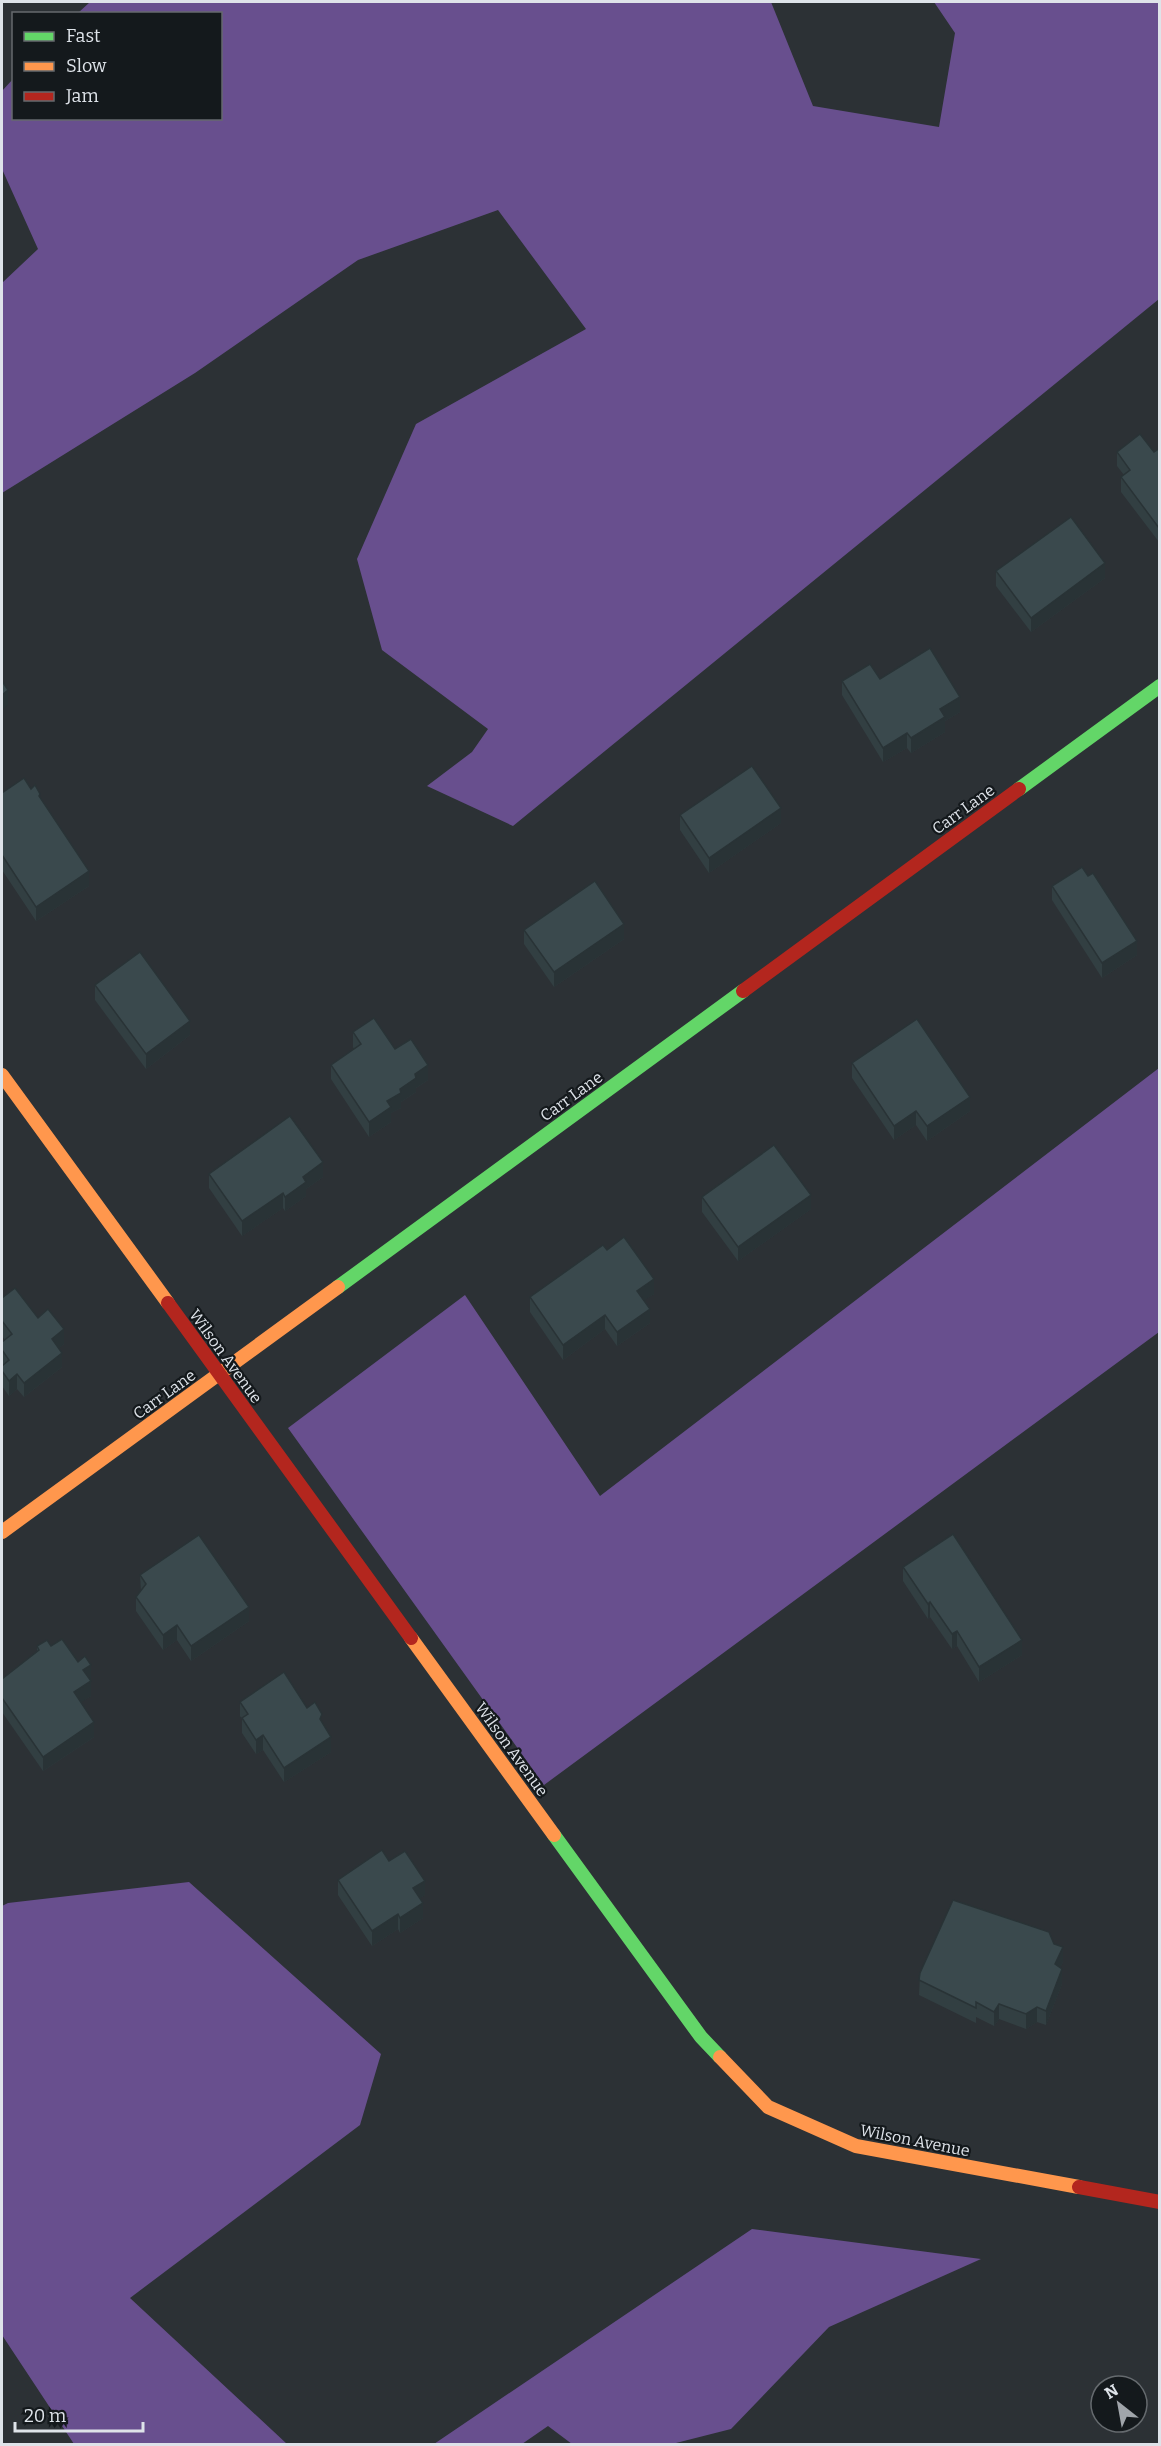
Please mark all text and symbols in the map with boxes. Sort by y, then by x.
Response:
legend [12,12,222,120]
text: Fast [66,25,101,47]
text: Slow [66,55,107,77]
text: Jam [65,85,99,107]
street label: Carr Lane [929,781,998,838]
street label: Carr Lane [537,1068,606,1125]
street label: Wilson Avenue [185,1306,266,1407]
street label: Carr Lane [130,1366,199,1423]
street label: Wilson Avenue [471,1699,552,1800]
street label: Wilson Avenue [858,2121,971,2160]
north arrow [1089,2374,1149,2434]
text: N [1101,2380,1122,2403]
scale bar [15,2395,142,2433]
text: 20 m [24,2405,66,2427]

